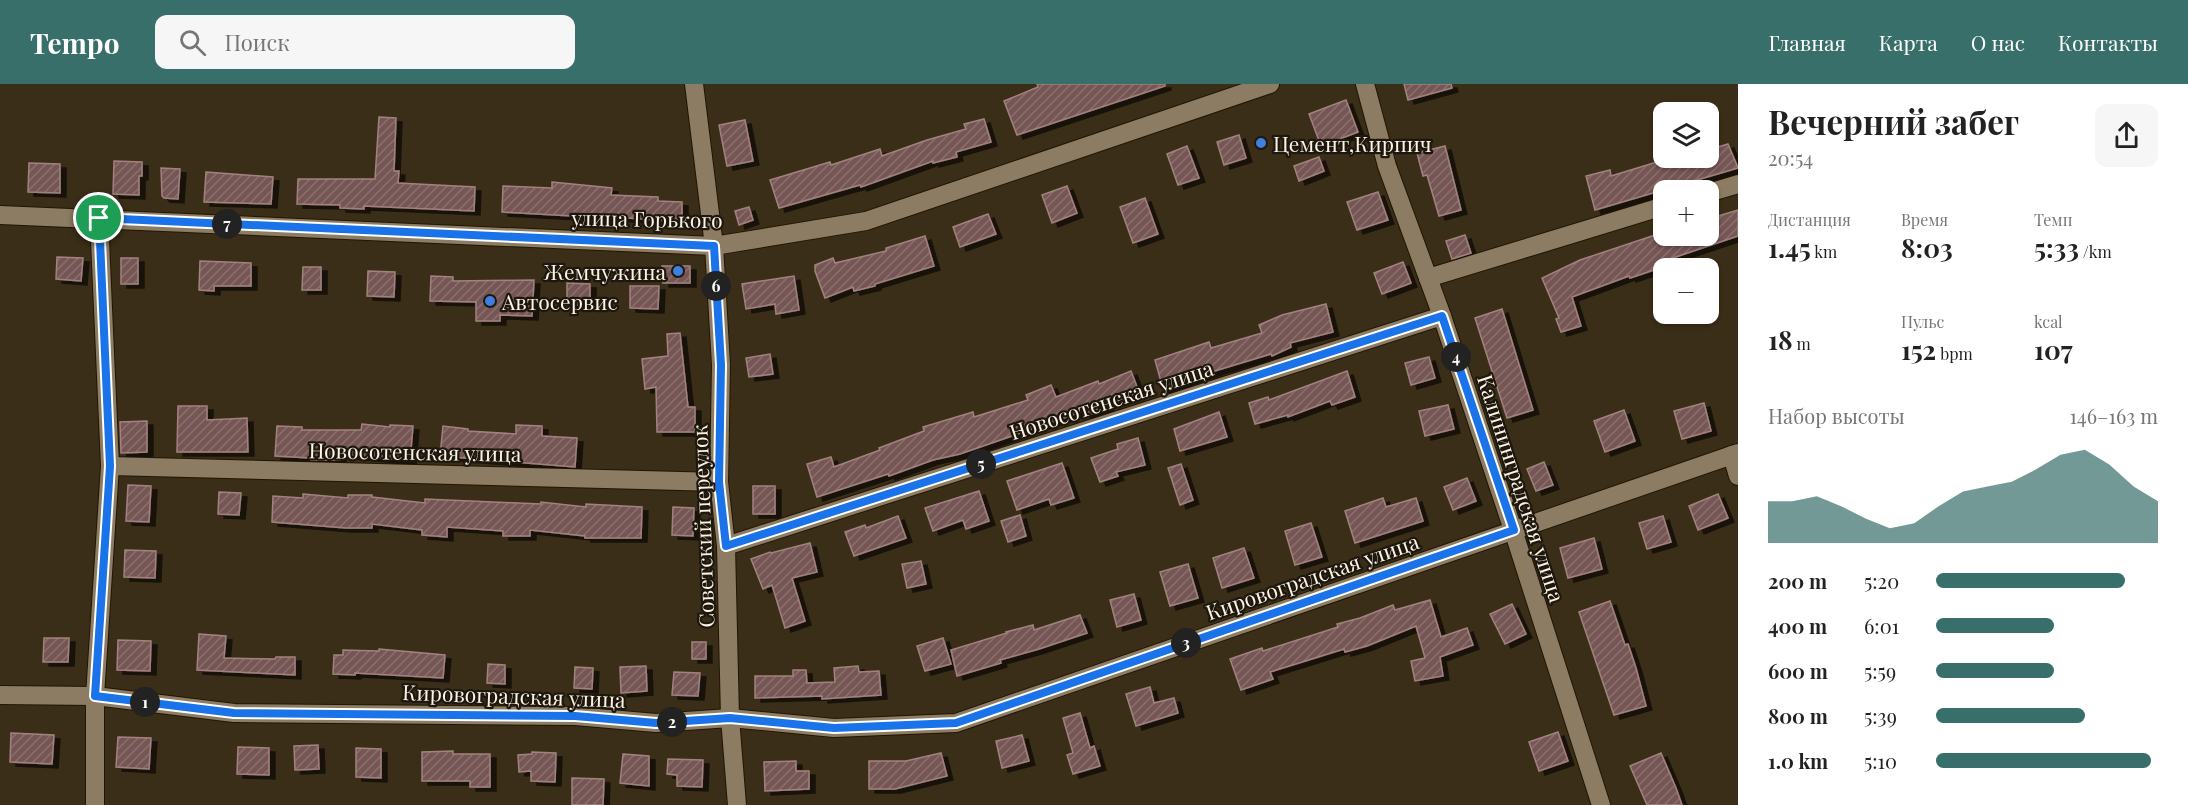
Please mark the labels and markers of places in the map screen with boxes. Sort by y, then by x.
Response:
place label: Цемент,Кирпич [1273,129,1432,157]
marker: Цемент,Кирпич [1254,136,1268,150]
pin [73,192,124,243]
pin: 7 [212,209,242,239]
place label: Жемчужина [544,257,667,285]
marker: Жемчужина [671,264,685,278]
pin: 6 [701,271,731,301]
place label: Автосервис [501,287,618,315]
marker: Автосервис [483,294,497,308]
pin: 4 [1441,342,1471,372]
pin: 5 [966,449,996,479]
pin: 3 [1171,628,1201,658]
pin: 1 [130,687,160,717]
pin: 2 [657,707,687,737]

